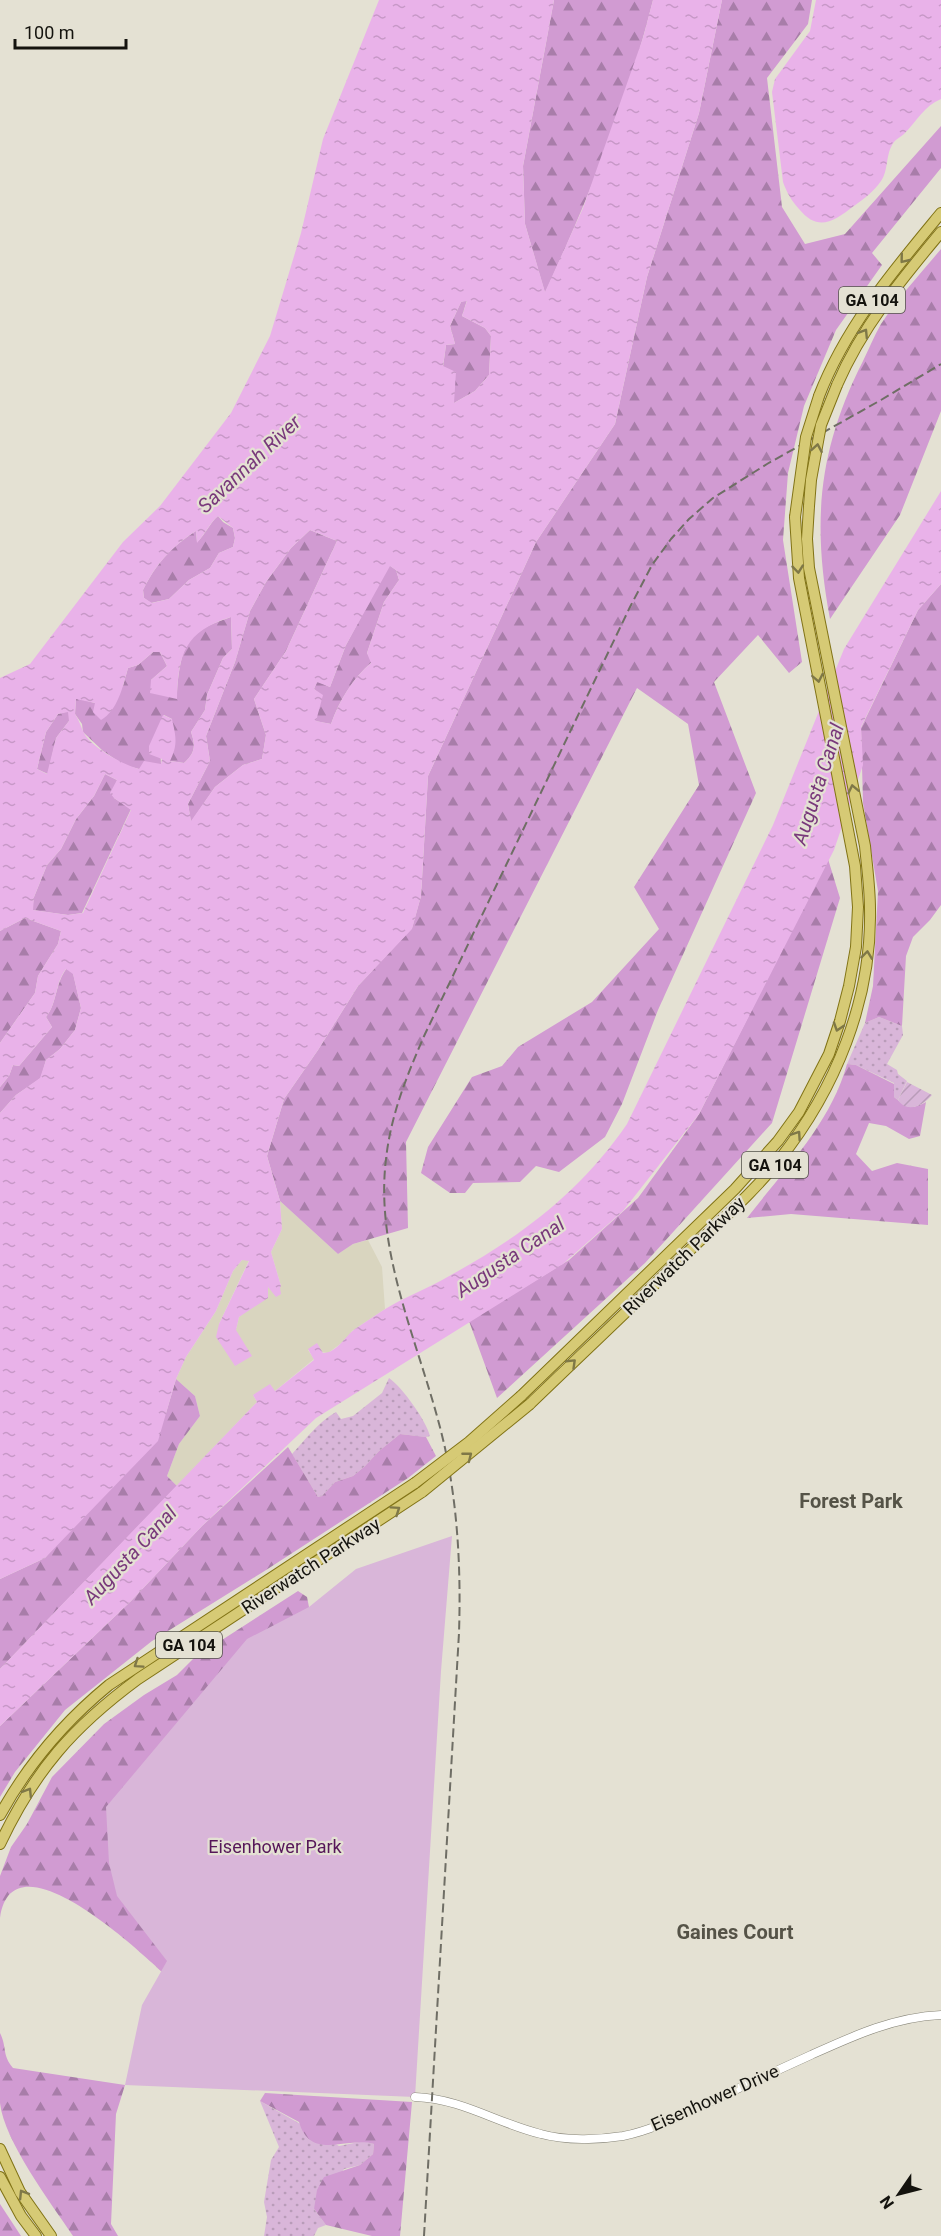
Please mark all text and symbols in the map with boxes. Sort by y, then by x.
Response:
scale bar [15,12,126,50]
text: 100 m [24,22,75,43]
one-way arrow [900,252,911,263]
road number: GA 104 [839,287,905,313]
one-way arrow [856,329,868,339]
water label: Savannah River [193,409,307,518]
one-way arrow [810,443,823,453]
one-way arrow [791,565,804,574]
one-way arrow [811,673,824,683]
water label: Augusta Canal [787,720,849,849]
one-way arrow [847,784,860,794]
one-way arrow [860,951,872,960]
one-way arrow [833,1021,845,1032]
one-way arrow [790,1131,801,1142]
road number: GA 104 [742,1152,808,1178]
street label: Riverwatch Parkway [619,1192,749,1319]
water label: Augusta Canal [450,1212,569,1303]
one-way arrow [565,1360,576,1371]
one-way arrow [461,1452,472,1463]
district label: Forest Park [799,1489,903,1513]
water label: Augusta Canal [78,1501,182,1610]
one-way arrow [389,1506,400,1517]
street label: Riverwatch Parkway [238,1513,384,1618]
road number: GA 104 [156,1632,222,1658]
one-way arrow [134,1657,145,1668]
one-way arrow [20,1788,32,1798]
park label: Eisenhower Park [208,1836,343,1857]
district label: Gaines Court [676,1920,794,1944]
street label: Eisenhower Drive [648,2060,782,2135]
north arrow [869,2164,929,2224]
one-way arrow [18,2190,30,2200]
text: N [876,2192,898,2212]

